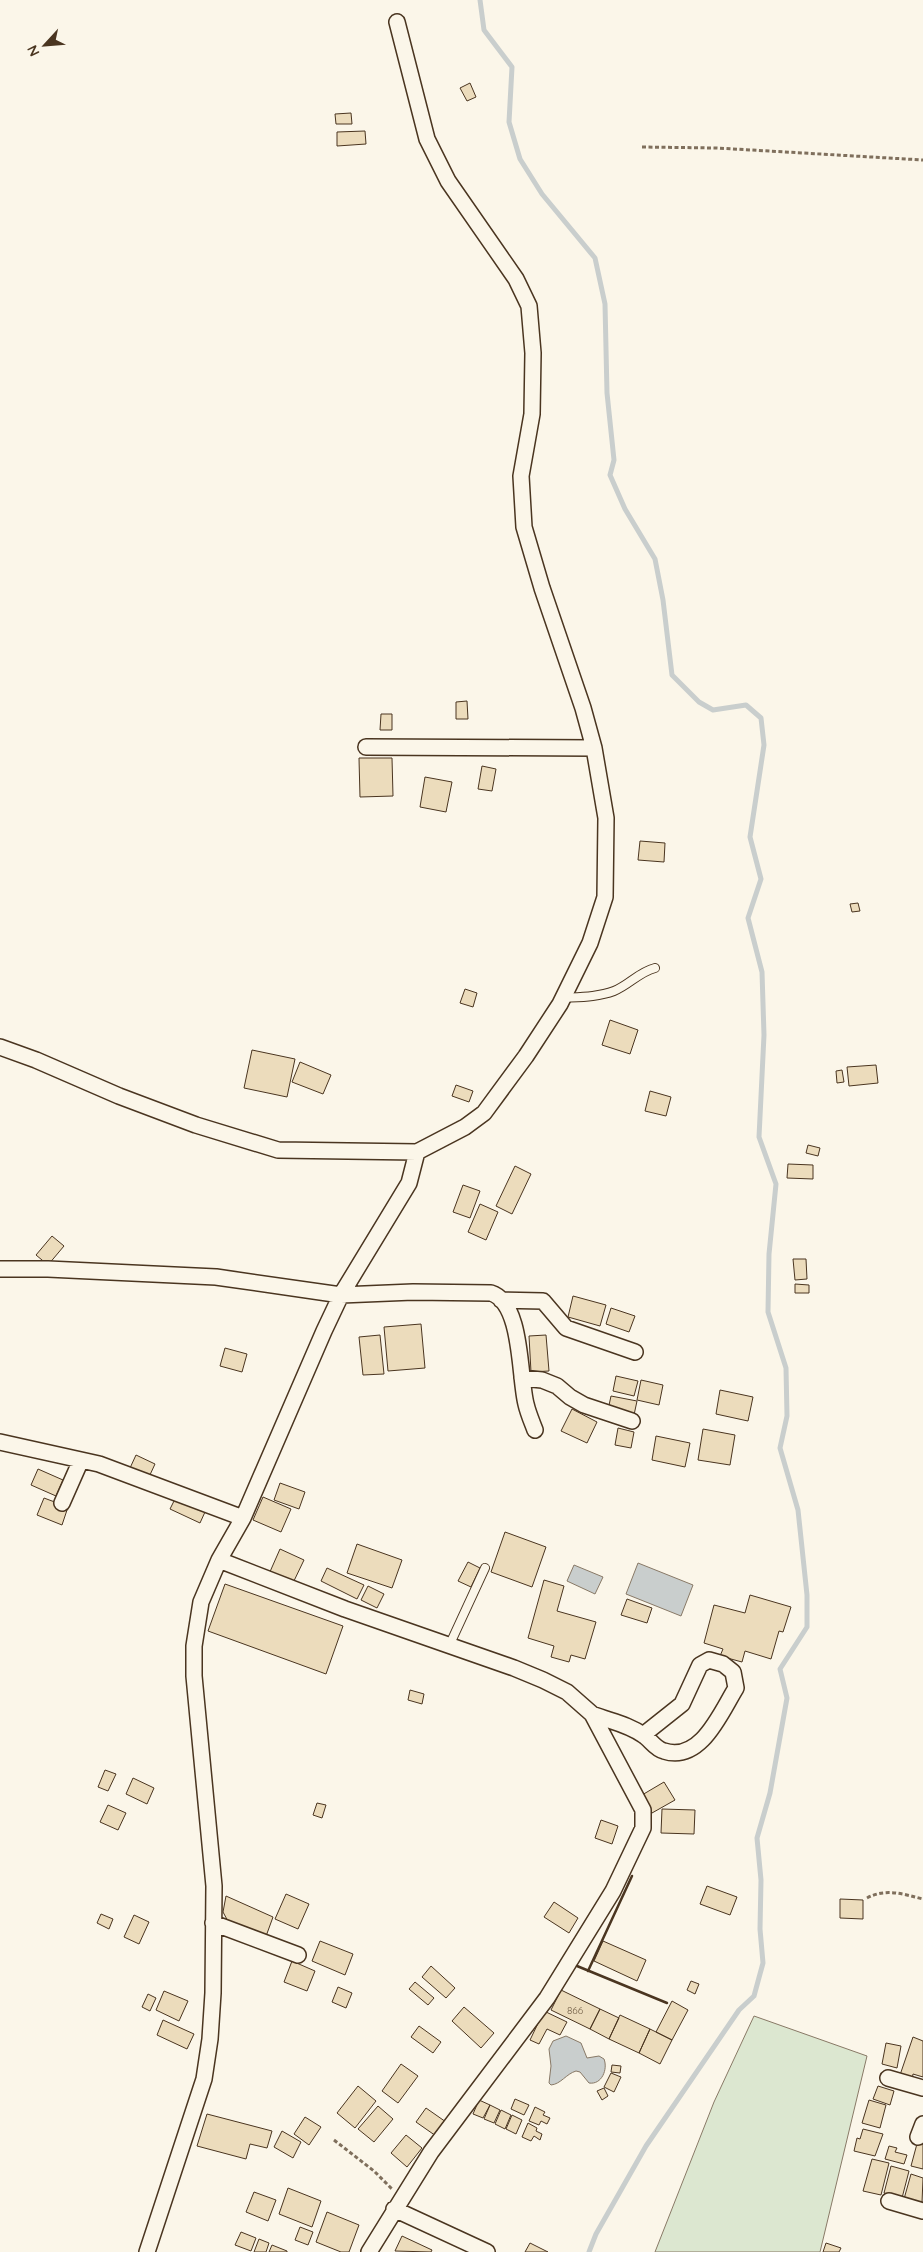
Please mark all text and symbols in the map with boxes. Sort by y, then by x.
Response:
north arrow [20,20,70,70]
text: N [23,42,44,59]
house number: 866 [567,2004,584,2017]

